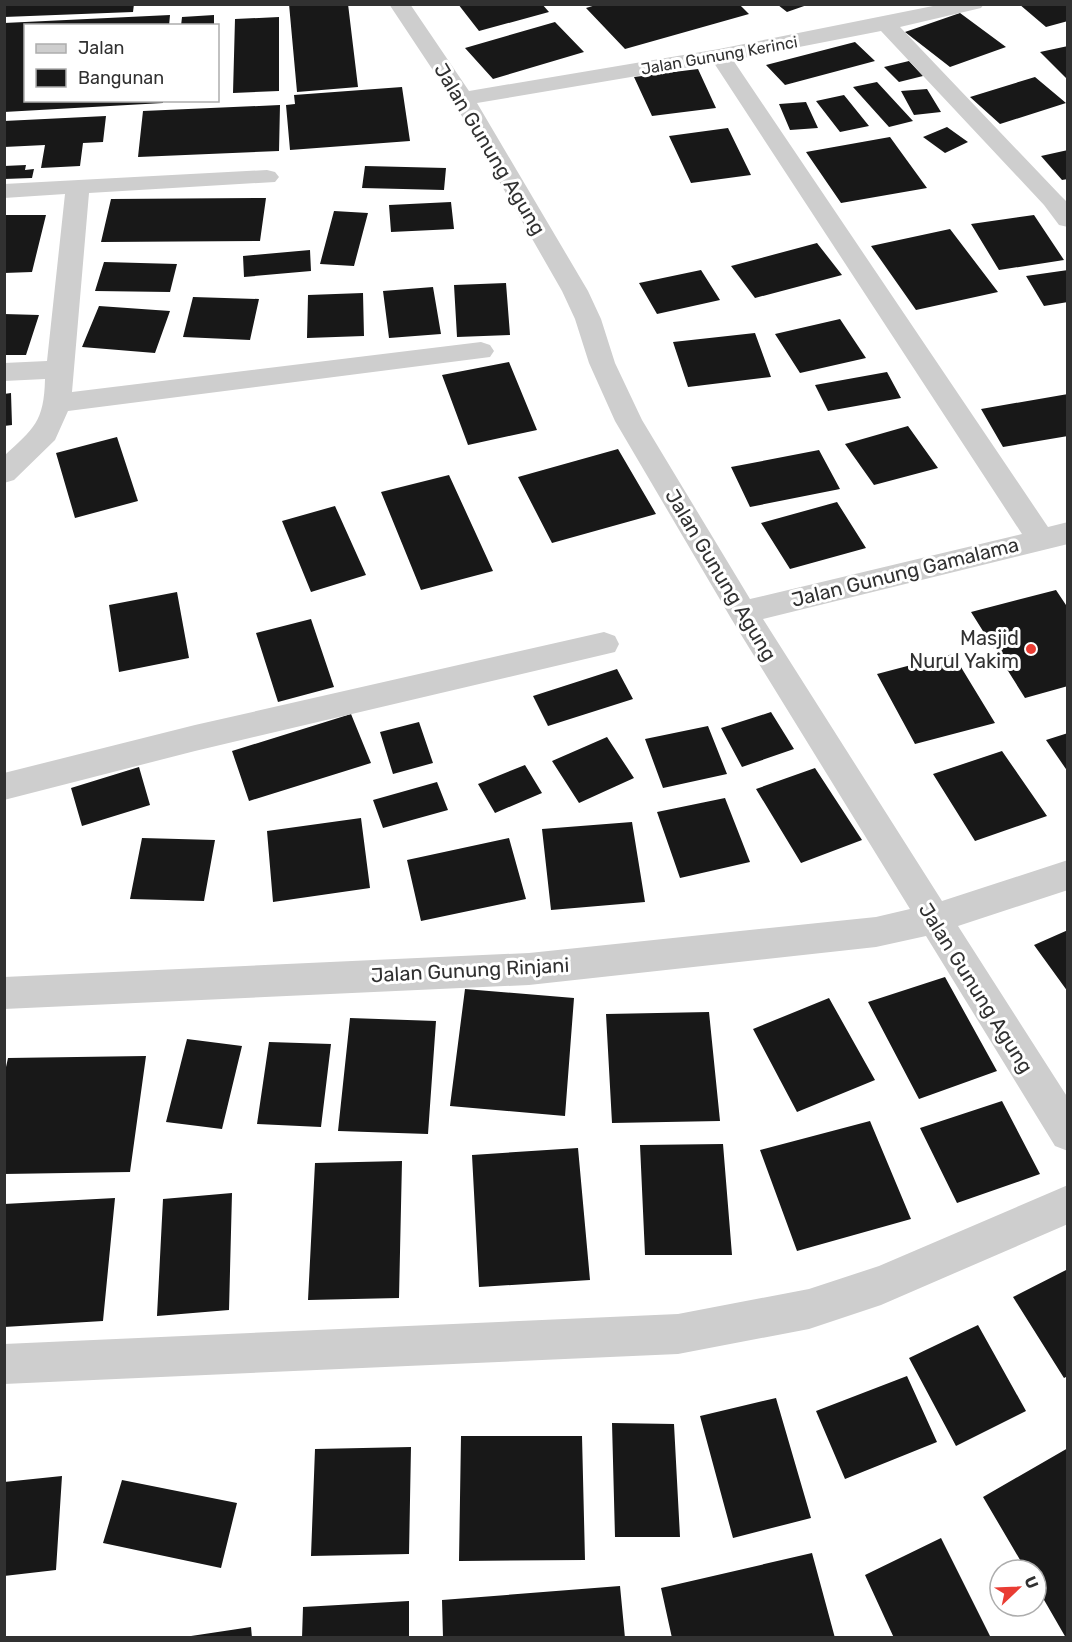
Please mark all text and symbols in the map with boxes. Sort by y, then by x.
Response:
legend [24,24,219,102]
street label: Jalan Gunung Kerinci [639,32,799,79]
text: Jalan [78,37,125,59]
street label: Jalan Gunung Agung [429,59,551,239]
text: Bangunan [78,67,164,89]
street label: Jalan Gunung Agung [660,485,782,665]
street label: Jalan Gunung Gamalama [789,532,1021,612]
place label: Masjid Nurul Yakim [909,626,1019,673]
marker: Masjid Nurul Yakim [1024,642,1038,656]
street label: Jalan Gunung Agung [914,898,1038,1078]
street label: Jalan Gunung Rinjani [370,953,570,987]
north arrow [988,1558,1048,1618]
text: U [1020,1573,1042,1591]

